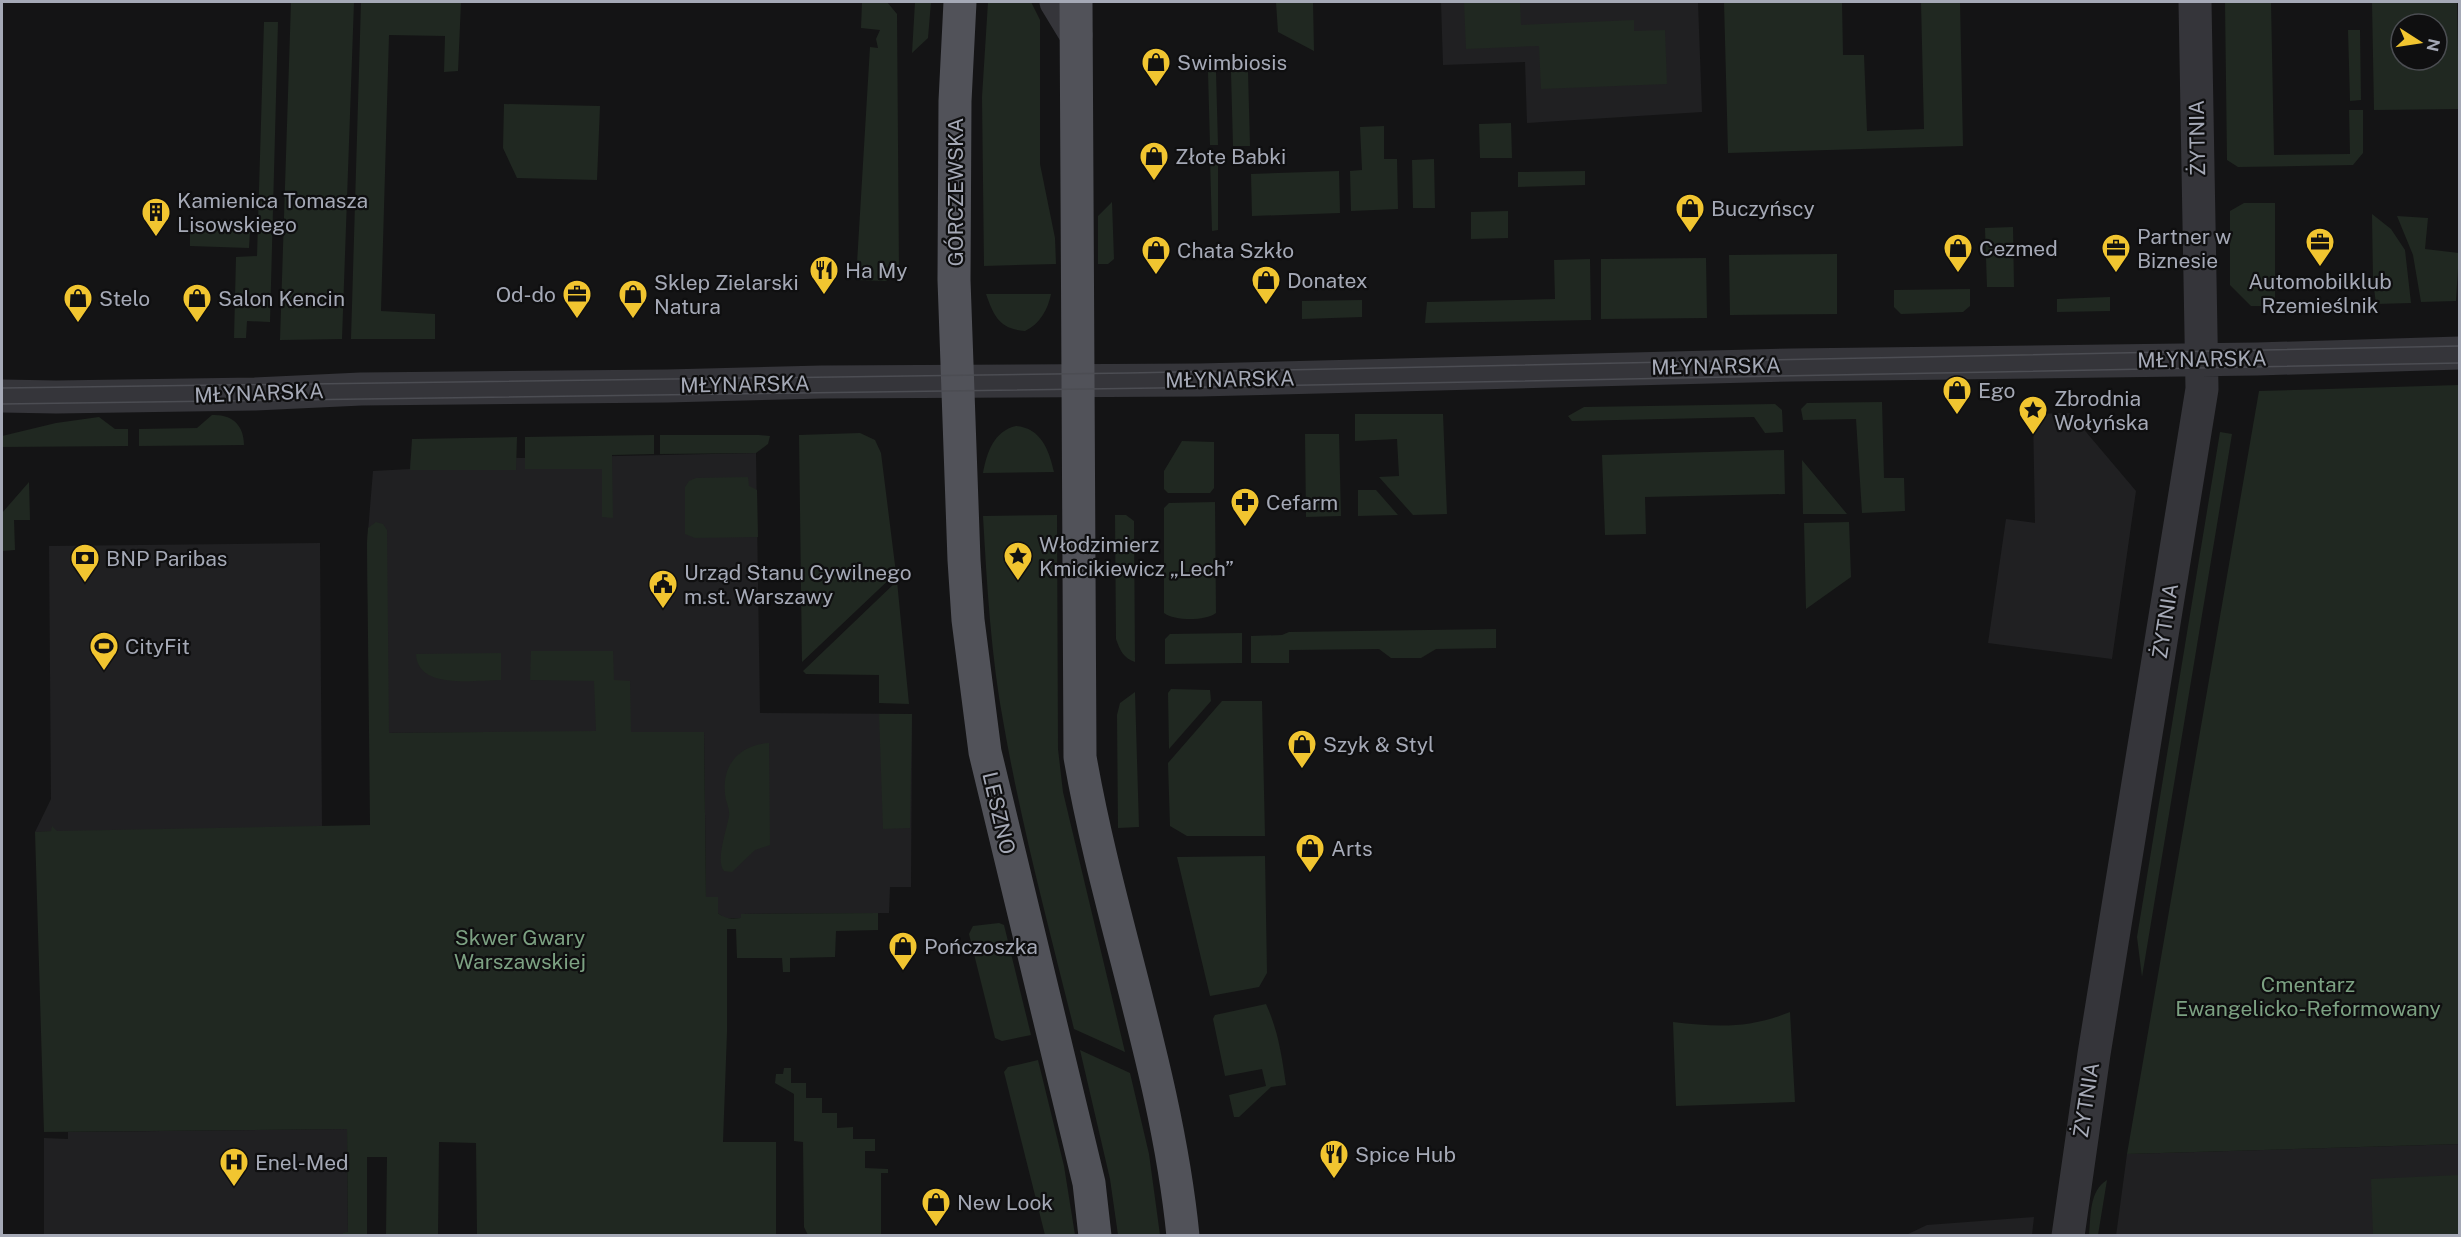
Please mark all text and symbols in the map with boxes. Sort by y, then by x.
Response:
north arrow [2389,12,2449,72]
text: N [2423,37,2444,53]
shop icon: Swimbiosis [1140,46,1172,88]
place label: Swimbiosis [1177,50,1287,75]
street label: ŻYTNIA [2184,100,2210,176]
street label: GÓRCZEWSKA [943,117,968,266]
shop icon: Złote Babki [1138,140,1170,182]
place label: Złote Babki [1175,144,1286,169]
place label: Kamienica Tomasza Lisowskiego [177,188,368,237]
shop icon: Buczyńscy [1674,192,1706,234]
building icon: Kamienica Tomasza Lisowskiego [140,196,172,238]
place label: Buczyńscy [1711,196,1815,221]
place label: Partner w Biznesie [2137,224,2231,273]
office icon: Automobilklub Rzemieślnik [2304,226,2336,268]
shop icon: Cezmed [1942,232,1974,274]
office icon: Partner w Biznesie [2100,232,2132,274]
shop icon: Chata Szkło [1140,234,1172,276]
place label: Cezmed [1979,236,2058,261]
place label: Chata Szkło [1177,238,1294,263]
restaurant icon: Ha My [808,254,840,296]
place label: Ha My [845,258,908,283]
shop icon: Donatex [1250,264,1282,306]
place label: Donatex [1287,268,1368,293]
place label: Automobilklub Rzemieślnik [2248,269,2392,318]
place label: Sklep Zielarski Natura [654,270,799,319]
office icon: Od-do [561,278,593,320]
shop icon: Sklep Zielarski Natura [617,278,649,320]
shop icon: Stelo [62,282,94,324]
shop icon: Salon Kencin [181,282,213,324]
place label: Od-do [496,282,556,307]
place label: Stelo [99,286,150,311]
place label: Salon Kencin [218,286,345,311]
street label: MŁYNARSKA [2137,345,2267,373]
street label: MŁYNARSKA [1651,352,1781,380]
street label: MŁYNARSKA [1165,365,1295,393]
street label: MŁYNARSKA [680,370,810,398]
shop icon: Ego [1941,374,1973,416]
street label: MŁYNARSKA [194,378,324,408]
place label: Ego [1978,378,2015,403]
place label: Zbrodnia Wołyńska [2054,386,2149,435]
place icon: Zbrodnia Wołyńska [2017,394,2049,436]
pharmacy icon: Cefarm [1229,486,1261,528]
place label: Cefarm [1266,490,1338,515]
place label: Włodzimierz Kmicikiewicz „Lech” [1039,532,1234,581]
place icon: Włodzimierz Kmicikiewicz „Lech” [1002,540,1034,582]
bank icon: BNP Paribas [69,542,101,584]
place label: BNP Paribas [106,546,227,571]
place label: Urząd Stanu Cywilnego m.st. Warszawy [684,560,912,609]
public building icon: Urząd Stanu Cywilnego m.st. Warszawy [647,568,679,610]
street label: ŻYTNIA [2147,581,2183,661]
sports icon: CityFit [88,630,120,672]
place label: CityFit [125,634,190,659]
shop icon: Szyk & Styl [1286,728,1318,770]
place label: Szyk & Styl [1323,732,1434,757]
street label: LESZNO [977,769,1021,857]
shop icon: Arts [1294,832,1326,874]
place label: Arts [1331,836,1373,861]
park label: Skwer Gwary Warszawskiej [454,925,586,974]
shop icon: Pończoszka [887,930,919,972]
place label: Pończoszka [924,934,1038,959]
park label: Cmentarz Ewangelicko-Reformowany [2175,972,2441,1021]
street label: ŻYTNIA [2068,1060,2104,1140]
restaurant icon: Spice Hub [1318,1138,1350,1180]
place label: Spice Hub [1355,1142,1456,1167]
hospital icon: Enel-Med [218,1146,250,1188]
place label: Enel-Med [255,1150,349,1175]
shop icon: New Look [920,1186,952,1228]
place label: New Look [957,1190,1053,1215]

